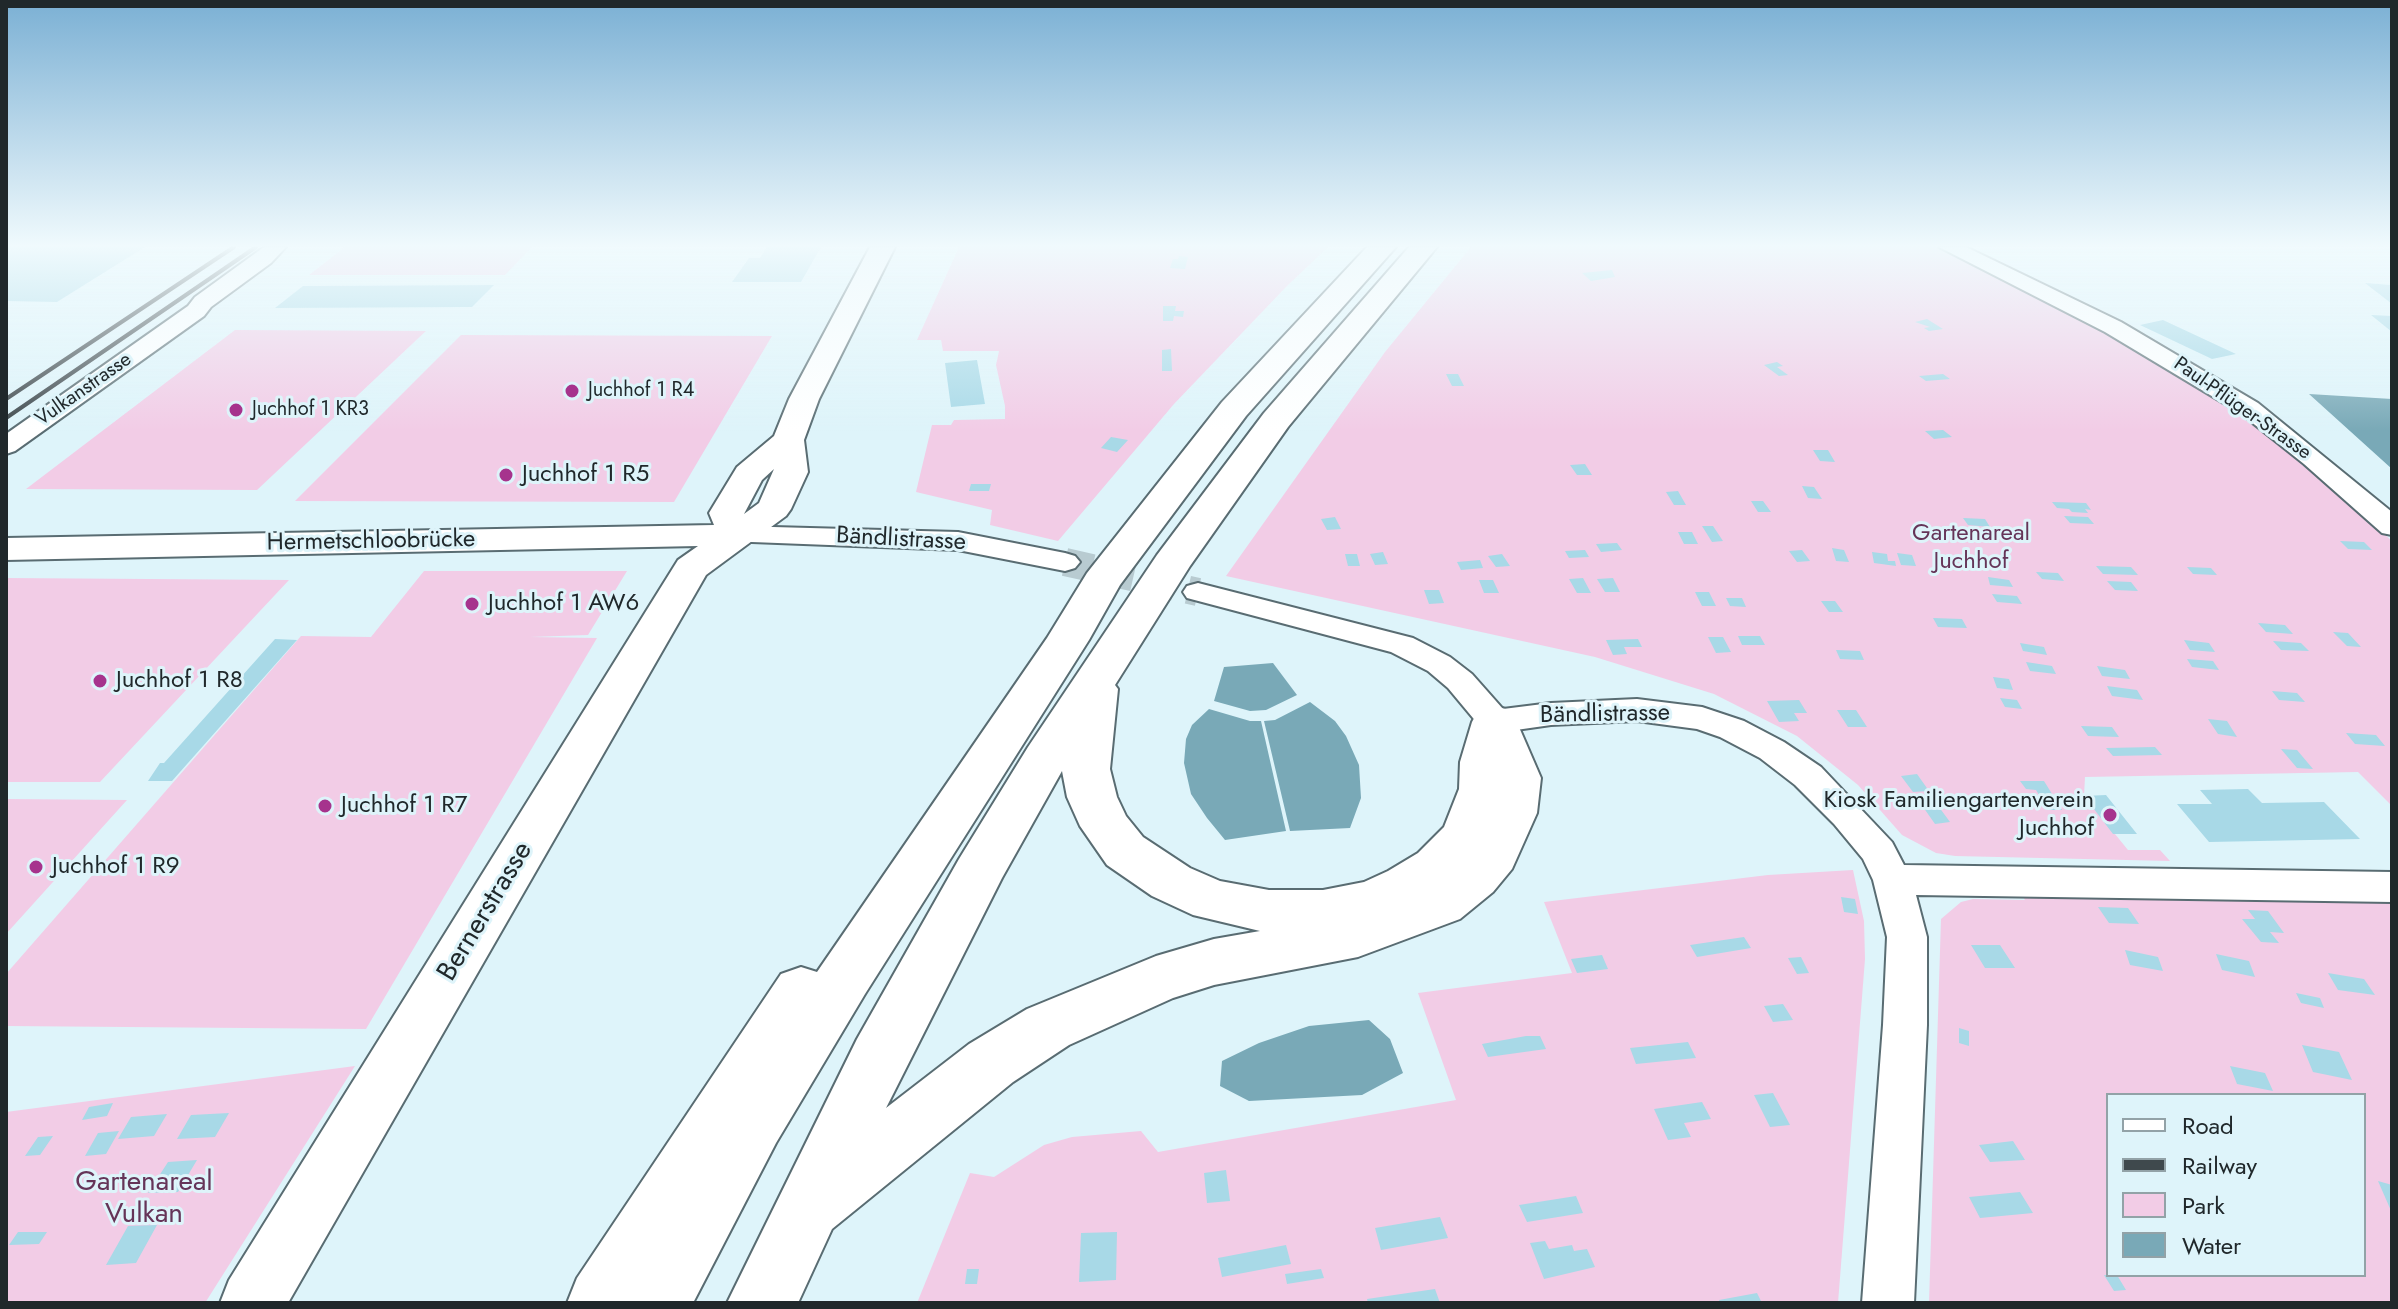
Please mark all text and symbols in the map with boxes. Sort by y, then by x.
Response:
street label: Vulkanstrasse [31,348,137,432]
street label: Paul-Pflüger-Strasse [2169,353,2315,465]
place label: Juchhof 1 R4 [588,379,694,403]
marker: Juchhof 1 R4 [563,382,581,400]
place label: Juchhof 1 KR3 [252,398,369,422]
marker: Juchhof 1 KR3 [227,401,245,419]
place label: Juchhof 1 R5 [522,461,649,489]
marker: Juchhof 1 R5 [497,466,515,484]
park label: Gartenareal Juchhof [1912,520,2030,576]
street label: Bändlistrasse [835,522,967,558]
street label: Hermetschloobrücke [266,526,476,558]
place label: Juchhof 1 AW6 [488,590,639,618]
marker: Juchhof 1 AW6 [463,595,481,613]
place label: Juchhof 1 R8 [116,667,243,695]
marker: Juchhof 1 R8 [91,672,109,690]
street label: Bändlistrasse [1540,699,1670,731]
place label: Kiosk Familiengartenverein Juchhof [1823,787,2094,843]
place label: Juchhof 1 R7 [341,792,467,820]
marker: Juchhof 1 R7 [316,797,334,815]
marker: Kiosk Familiengartenverein Juchhof [2101,806,2119,824]
street label: Bernerstrasse [431,836,541,988]
place label: Juchhof 1 R9 [52,853,179,881]
marker: Juchhof 1 R9 [27,858,45,876]
legend [2106,1093,2366,1277]
text: Road [2182,1108,2234,1143]
text: Railway [2182,1148,2257,1183]
park label: Gartenareal Vulkan [75,1166,213,1232]
text: Park [2182,1188,2225,1223]
text: Water [2182,1228,2241,1263]

